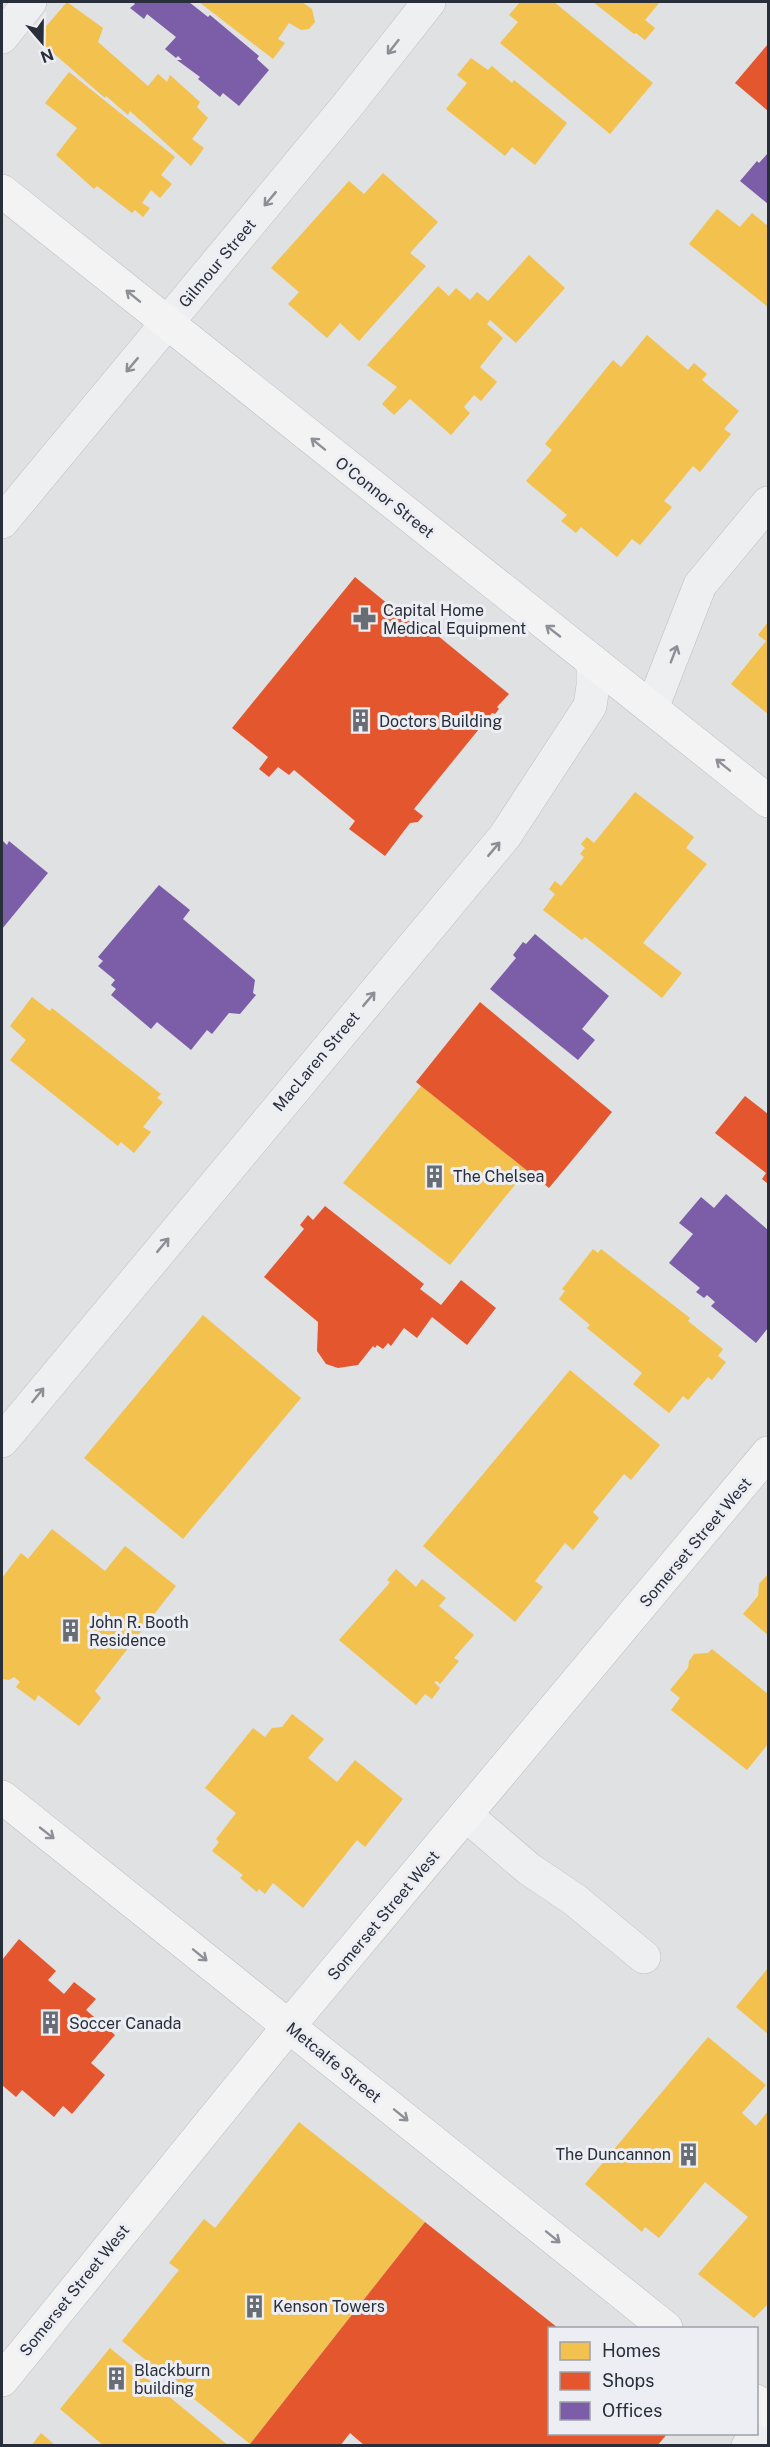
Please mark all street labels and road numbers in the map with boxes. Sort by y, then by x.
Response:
street label: Gilmour Street [175,215,260,311]
street label: O'Connor Street [332,453,438,542]
street label: MacLaren Street [269,1008,364,1115]
street label: Somerset Street West [635,1474,755,1611]
street label: Somerset Street West [323,1847,443,1984]
street label: Metcalfe Street [282,2018,385,2106]
street label: Somerset Street West [15,2221,133,2360]

